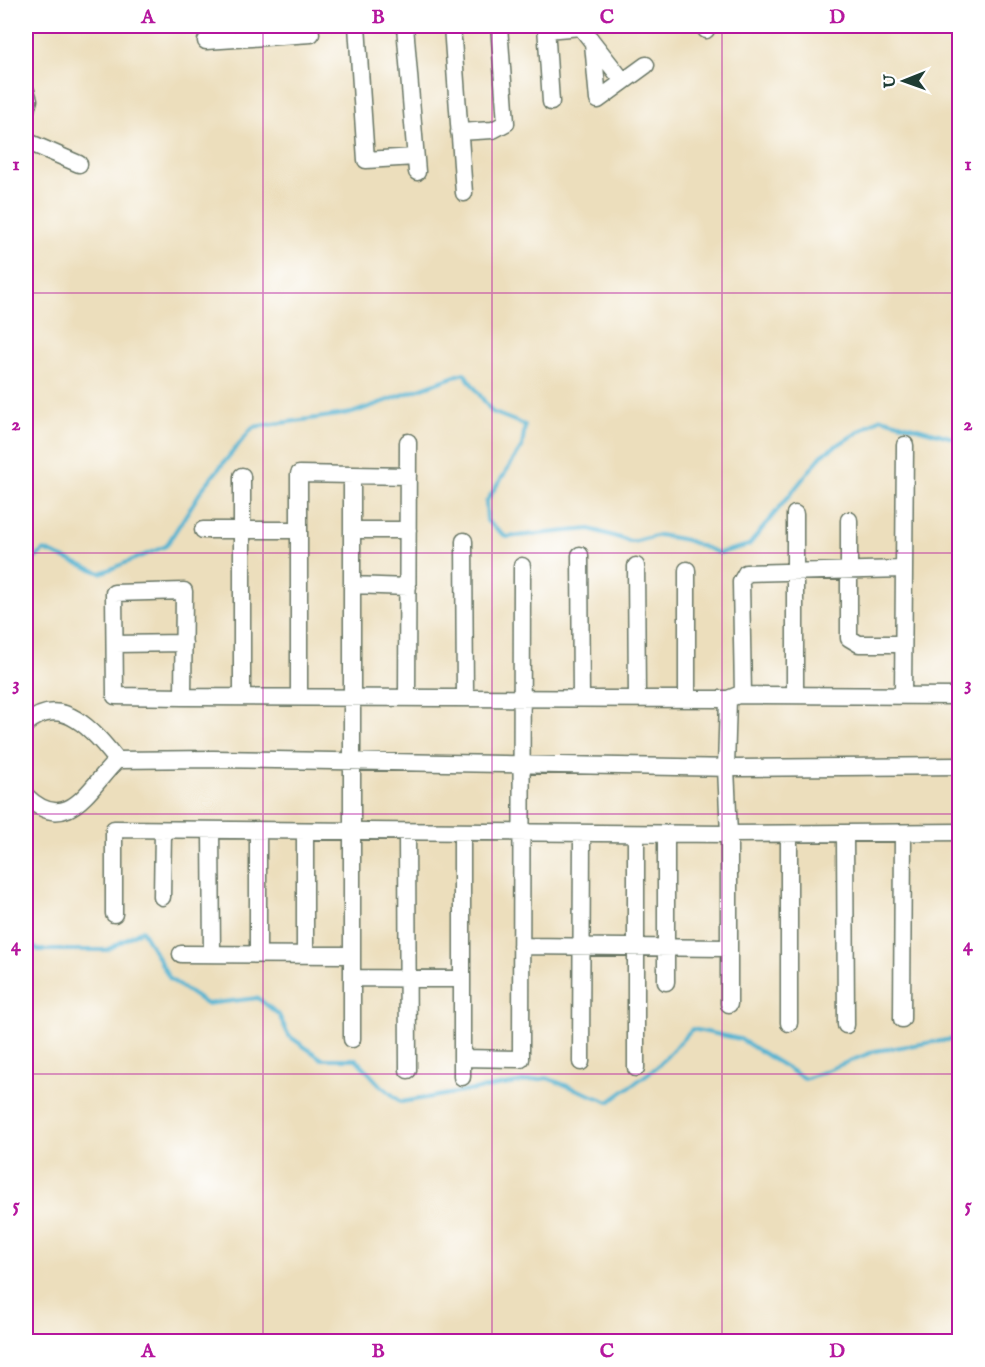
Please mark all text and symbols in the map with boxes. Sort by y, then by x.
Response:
text: A [140,5,156,30]
text: B [371,5,385,30]
text: C [600,5,614,30]
text: D [829,5,845,30]
north arrow [874,51,934,111]
text: U [881,74,901,89]
text: 1 [12,152,20,177]
text: 1 [964,152,972,177]
text: 2 [11,412,21,437]
text: 2 [963,412,973,437]
text: 3 [12,672,20,697]
text: 3 [964,672,972,697]
text: 4 [11,933,22,958]
text: 4 [963,933,974,958]
text: 5 [12,1193,20,1218]
text: 5 [964,1193,972,1218]
text: A [140,1339,156,1364]
text: B [371,1339,385,1364]
text: C [600,1339,614,1364]
text: D [829,1339,845,1364]

